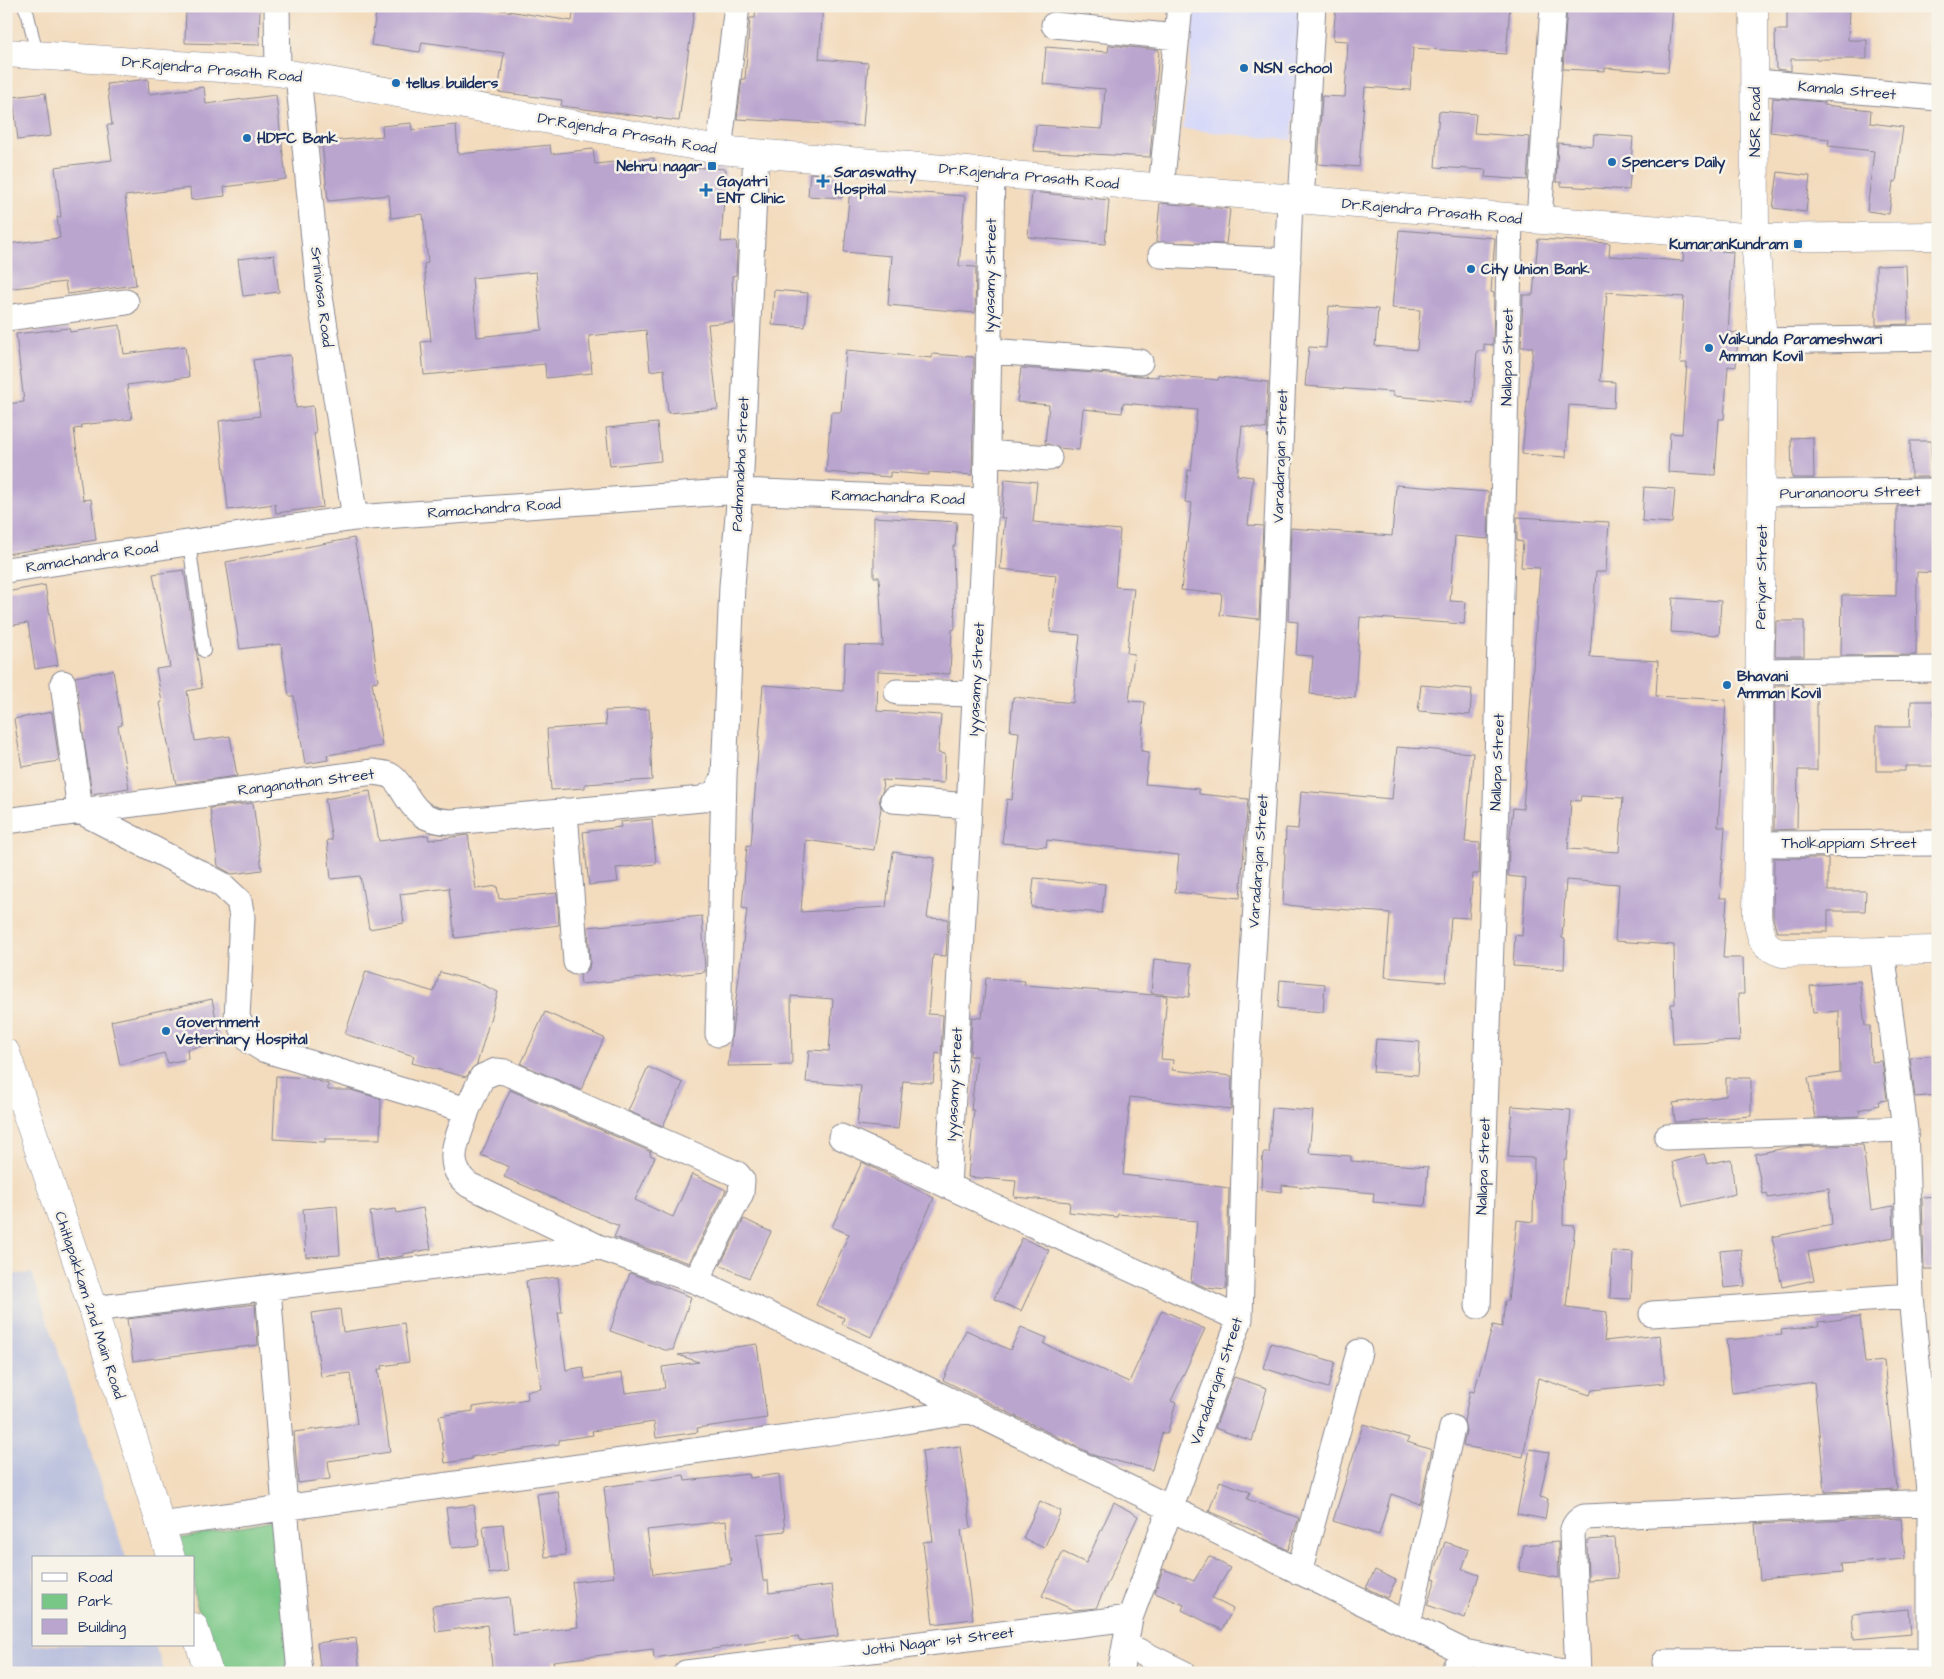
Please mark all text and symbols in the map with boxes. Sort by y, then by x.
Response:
street label: Dr.Rajendra Prasath Road [121,51,303,88]
place label: NSN school [1254,58,1333,79]
marker: NSN school [1238,62,1250,74]
place label: tellus builders [405,73,499,94]
street label: Kamala Street [1797,76,1897,105]
marker: tellus builders [390,77,402,89]
street label: NSR Road [1745,87,1766,157]
street label: Dr.Rajendra Prasath Road [536,107,718,160]
place label: HDFC Bank [257,128,339,149]
marker: HDFC Bank [241,132,253,144]
place label: Spencers Daily [1621,152,1726,174]
place label: Nehru nagar [616,156,703,179]
marker: Spencers Daily [1606,156,1618,168]
street label: Dr.Rajendra Prasath Road [938,158,1120,195]
marker: Nehru nagar [706,160,718,172]
place label: Saraswathy Hospital [833,162,917,200]
place label: Gayatri ENT Clinic [717,171,786,209]
marker: Saraswathy Hospital [816,174,830,188]
marker: Gayatri ENT Clinic [699,183,713,197]
street label: Dr.Rajendra Prasath Road [1341,193,1523,230]
street label: Iyyasamy Street [979,218,1003,332]
place label: KumaranKundram [1669,234,1788,255]
marker: KumaranKundram [1792,238,1804,250]
street label: Srinivasa Road [305,246,338,349]
place label: City Union Bank [1481,259,1590,281]
marker: City Union Bank [1465,263,1477,275]
street label: Nallapa Street [1496,308,1519,406]
place label: Vaikunda Parameshwari Amman Kovil [1718,329,1883,367]
marker: Vaikunda Parameshwari Amman Kovil [1703,342,1715,354]
street label: Varadarajan Street [1268,389,1293,523]
street label: Padmanabha Street [726,396,755,532]
street label: Purananooru Street [1779,481,1921,504]
street label: Ramachandra Road [831,485,965,510]
street label: Ramachandra Road [427,493,562,524]
street label: Periyar Street [1750,525,1774,630]
street label: Ramachandra Road [24,537,160,578]
street label: Iyyasamy Street [963,622,991,736]
place label: Bhavani Amman Kovil [1737,666,1822,704]
marker: Bhavani Amman Kovil [1721,679,1733,691]
street label: Nallapa Street [1485,713,1510,811]
street label: Ranganathan Street [237,764,376,802]
street label: Varadarajan Street [1243,793,1274,929]
street label: Tholkappiam Street [1782,833,1916,854]
place label: Government Veterinary Hospital [175,1012,308,1051]
marker: Government Veterinary Hospital [160,1025,172,1037]
street label: Iyyasamy Street [941,1027,969,1141]
street label: Nallapa Street [1471,1117,1496,1215]
street label: Chitlapakkam 2nd Main Road [49,1209,130,1402]
street label: Varadarajan Street [1185,1314,1248,1448]
legend [32,1556,195,1646]
text: Road [78,1567,113,1588]
text: Park [78,1591,113,1612]
text: Building [78,1617,126,1639]
street label: Jothi Nagar 1st Street [861,1622,1015,1662]

